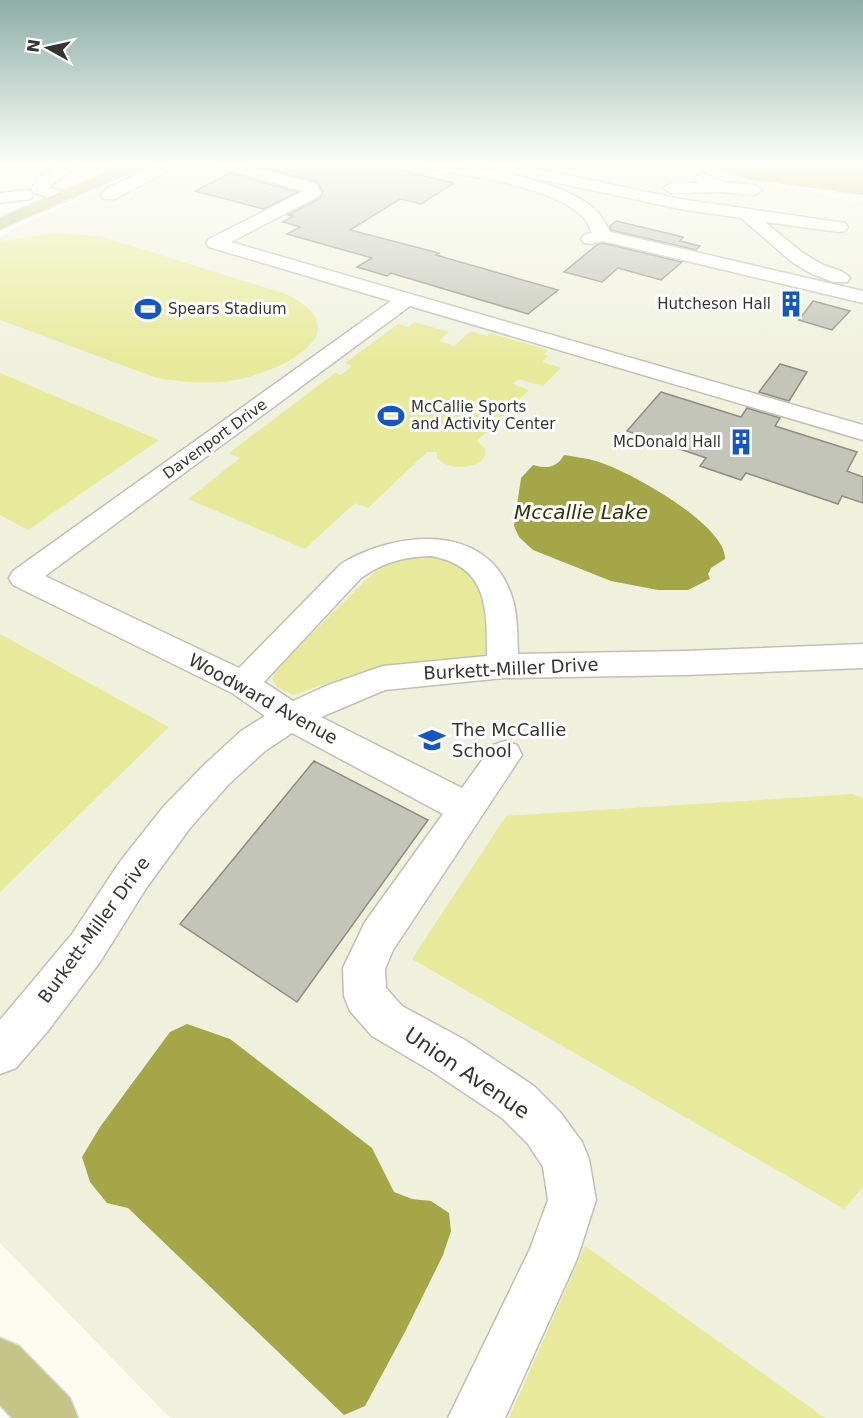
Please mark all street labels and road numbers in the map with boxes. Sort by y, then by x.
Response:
street label: Davenport Drive [160,395,270,483]
street label: Woodward Avenue [185,649,341,748]
street label: Burkett-Miller Drive [423,653,599,684]
street label: Burkett-Miller Drive [34,853,154,1007]
street label: Union Avenue [400,1022,534,1124]

